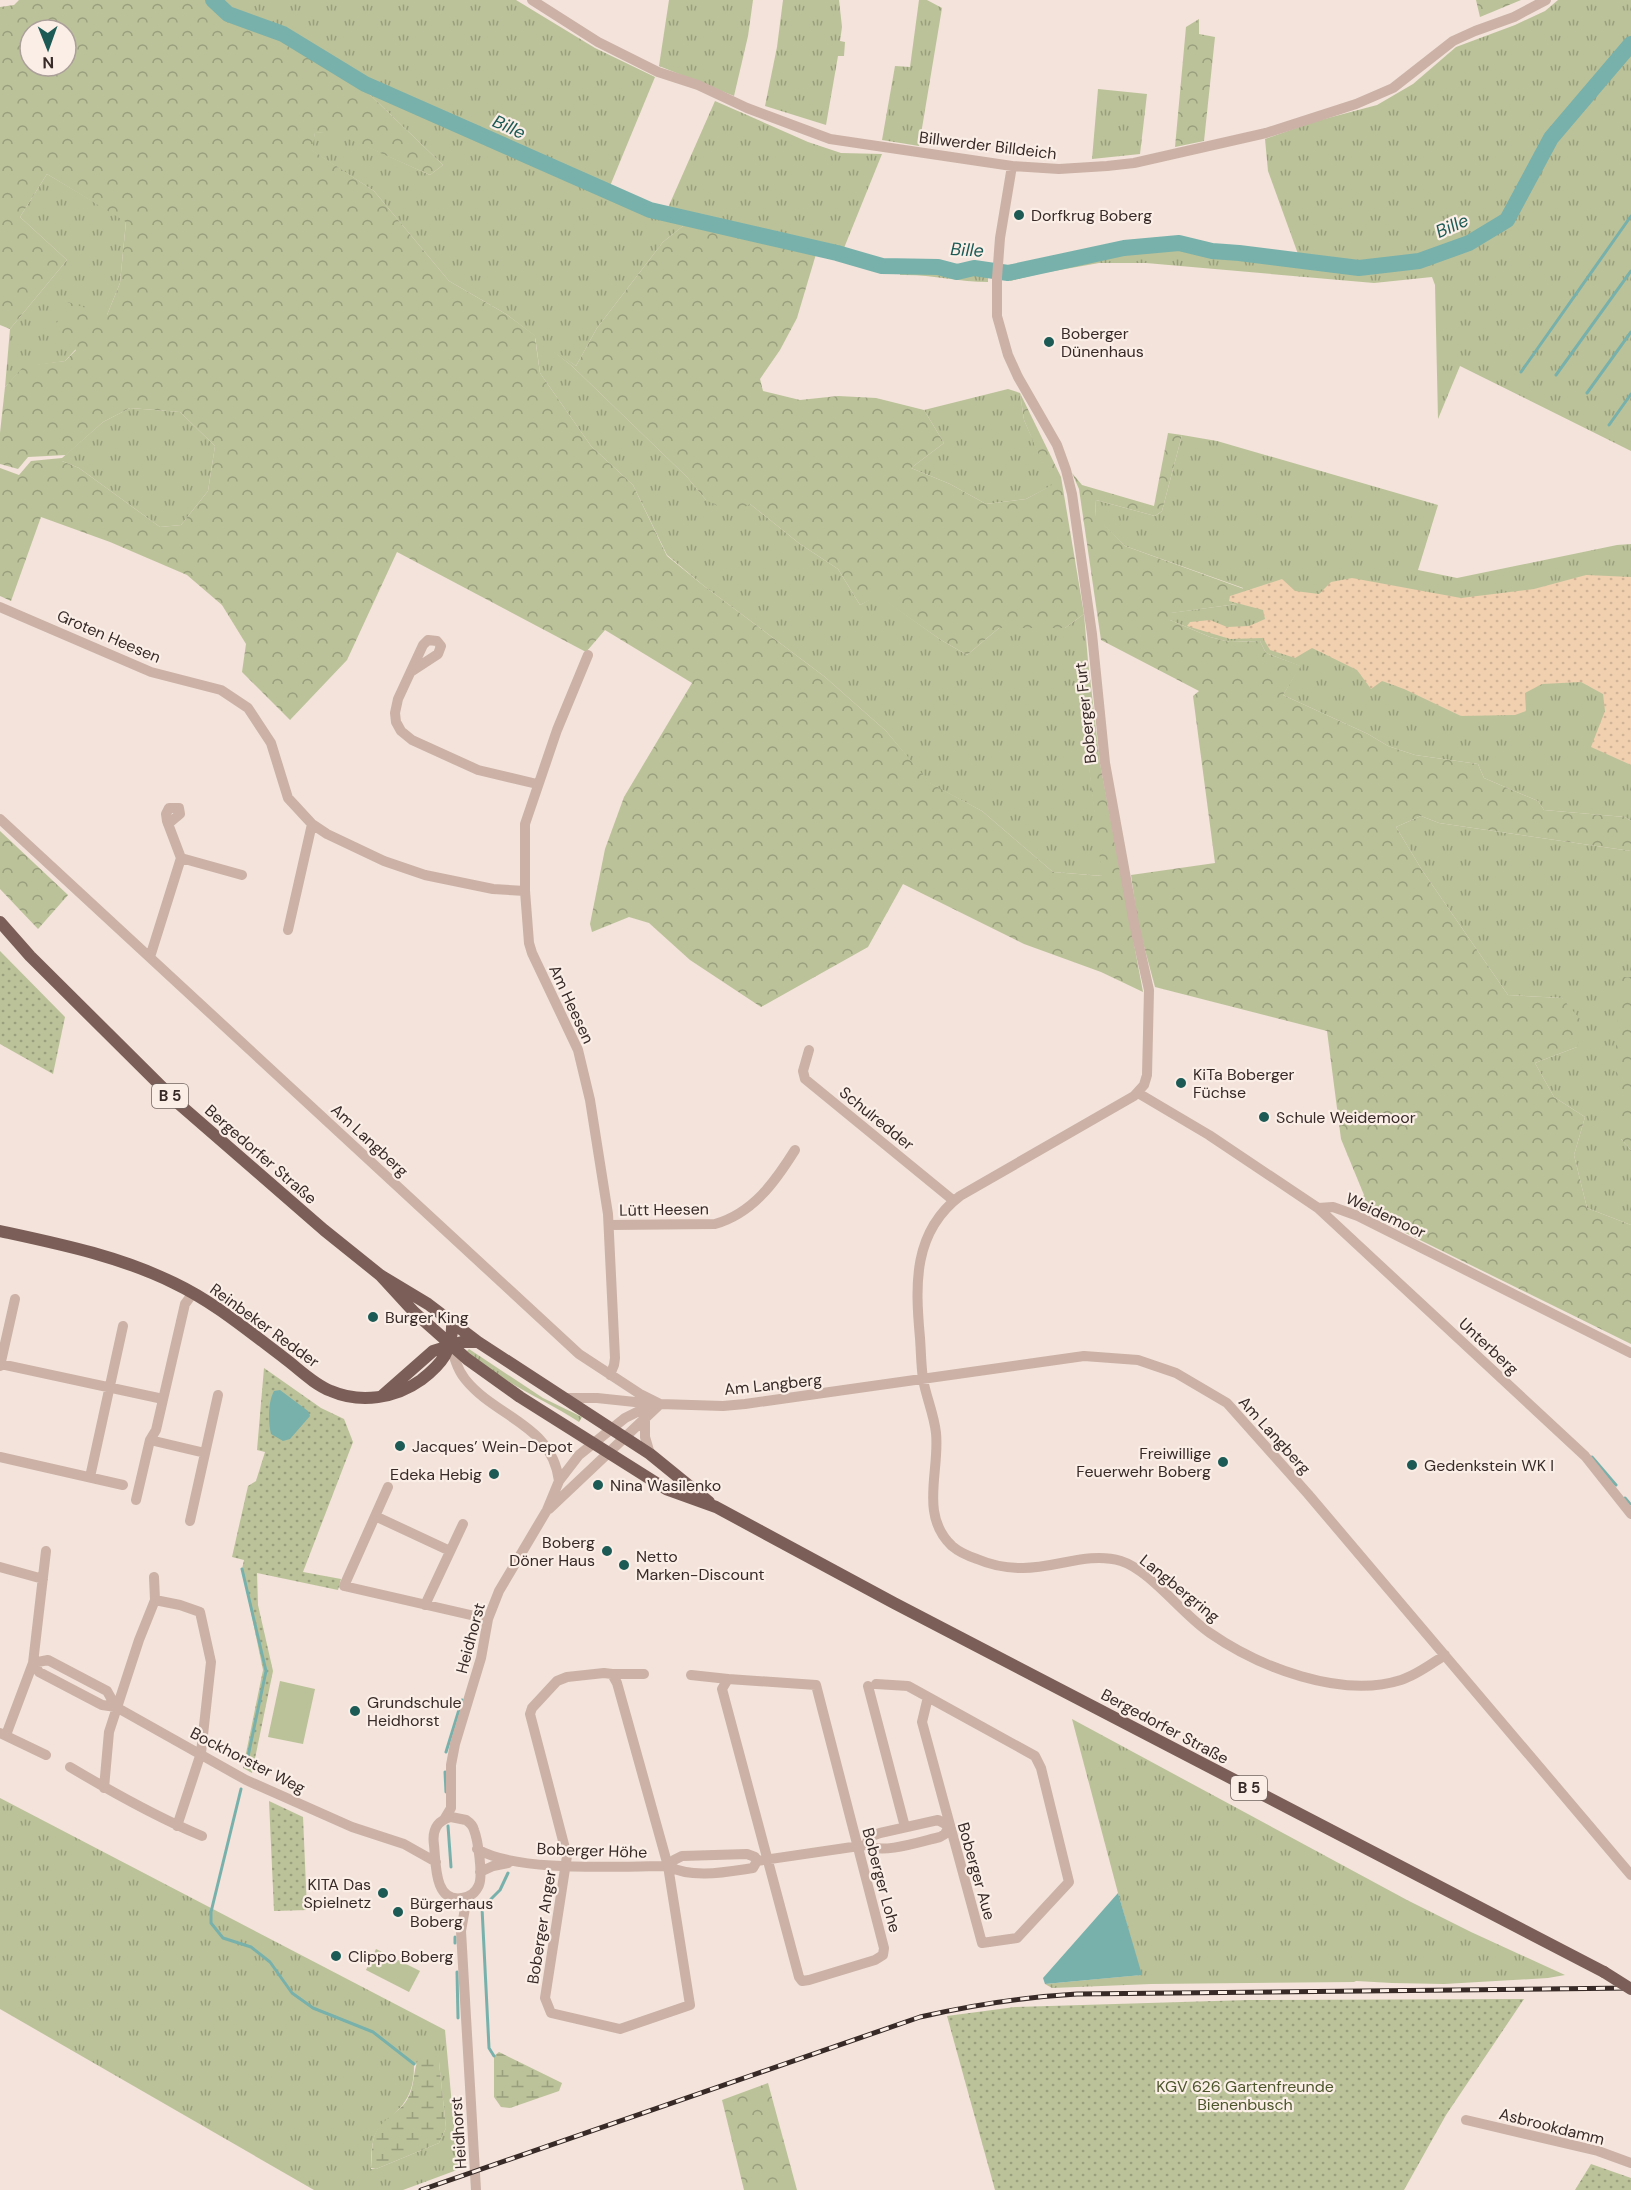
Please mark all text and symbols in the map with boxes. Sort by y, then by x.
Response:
north arrow [18,18,78,78]
text: N [42,52,54,73]
water label: Bille [489,109,529,145]
street label: Billwerder Billdeich [918,127,1058,164]
place label: Dorfkrug Boberg [1031,205,1152,226]
marker: Dorfkrug Boberg [1012,208,1026,222]
water label: Bille [1432,208,1472,244]
water label: Bille [950,237,984,263]
place label: Boberger Dünenhaus [1061,323,1144,362]
marker: Boberger Dünenhaus [1042,335,1056,349]
street label: Groten Heesen [54,605,164,668]
street label: Boberger Furt [1070,661,1101,765]
street label: Am Heesen [544,961,599,1047]
place label: KiTa Boberger Füchse [1193,1064,1295,1103]
marker: KiTa Boberger Füchse [1174,1076,1188,1090]
street label: Schulredder [835,1082,918,1155]
road number: B 5 [152,1084,188,1108]
street label: Am Langberg [327,1099,413,1182]
street label: Bergedorfer Straße [200,1100,321,1209]
place label: Schule Weidemoor [1276,1107,1416,1128]
marker: Schule Weidemoor [1257,1110,1271,1124]
street label: Weidemoor [1342,1188,1429,1243]
street label: Lütt Heesen [619,1198,709,1221]
street label: Reinbeker Redder [206,1279,324,1372]
place label: Burger King [385,1307,469,1328]
marker: Burger King [366,1310,380,1324]
street label: Unterberg [1454,1313,1523,1379]
street label: Am Langberg [723,1369,823,1400]
street label: Am Langberg [1234,1392,1315,1479]
place label: Jacques’ Wein-Depot [412,1436,573,1457]
marker: Jacques’ Wein-Depot [393,1439,407,1453]
place label: Freiwillige Feuerwehr Boberg [1076,1443,1211,1482]
marker: Freiwillige Feuerwehr Boberg [1216,1455,1230,1469]
place label: Gedenkstein WK I [1424,1455,1554,1476]
marker: Gedenkstein WK I [1405,1458,1419,1472]
place label: Edeka Hebig [390,1464,482,1485]
marker: Edeka Hebig [487,1467,501,1481]
place label: Nina Wasilenko [610,1475,721,1496]
marker: Nina Wasilenko [591,1478,605,1492]
place label: Boberg Döner Haus [509,1532,595,1571]
marker: Boberg Döner Haus [600,1544,614,1558]
place label: Netto Marken-Discount [636,1546,765,1585]
street label: Langbergring [1135,1550,1224,1627]
marker: Netto Marken-Discount [617,1558,631,1572]
street label: Heidhorst [451,1600,490,1676]
street label: Bergedorfer Straße [1097,1684,1232,1769]
place label: Grundschule Heidhorst [367,1692,462,1731]
marker: Grundschule Heidhorst [348,1704,362,1718]
street label: Bockhorster Weg [187,1722,309,1799]
road number: B 5 [1231,1776,1267,1800]
street label: Boberger Aue [953,1820,1000,1922]
street label: Boberger Lohe [857,1825,906,1935]
street label: Boberger Höhe [536,1838,648,1863]
street label: Boberger Anger [522,1868,561,1986]
place label: KITA Das Spielnetz [304,1874,371,1913]
marker: KITA Das Spielnetz [376,1886,390,1900]
place label: Bürgerhaus Boberg [410,1893,493,1932]
marker: Bürgerhaus Boberg [391,1905,405,1919]
place label: Clippo Boberg [348,1946,454,1967]
marker: Clippo Boberg [329,1949,343,1963]
park label: KGV 626 Gartenfreunde Bienenbusch [1156,2076,1334,2115]
street label: Heidhorst [445,2096,471,2170]
street label: Asbrookdamm [1497,2103,1607,2150]

